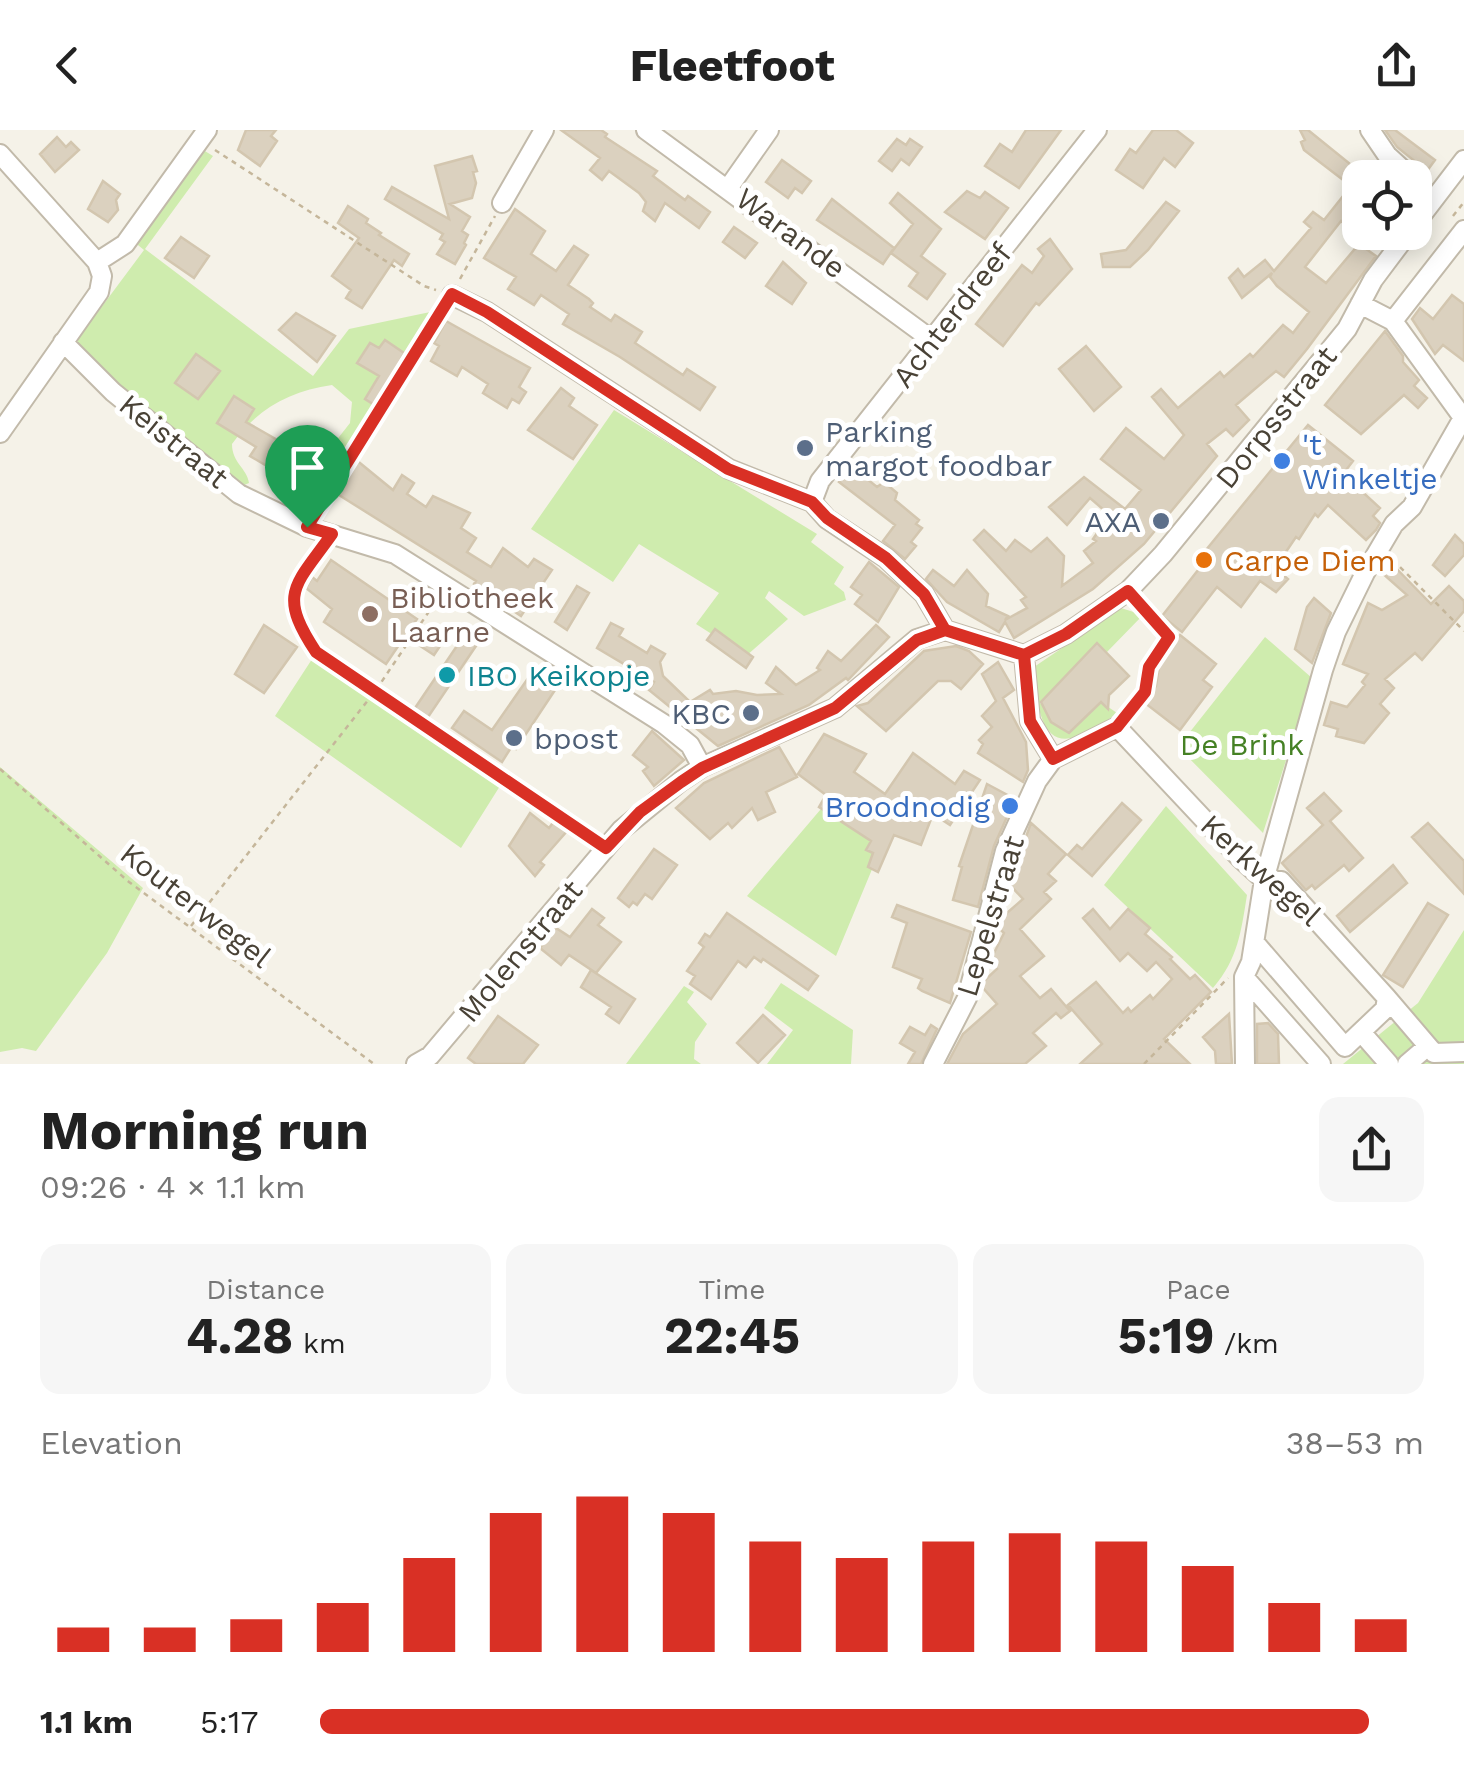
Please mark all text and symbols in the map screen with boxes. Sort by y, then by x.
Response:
icon: back [40,38,95,93]
icon: share [1369,38,1424,93]
text: Fleetfoot [629,39,835,92]
map controls [1342,160,1432,250]
button: locate [1342,160,1432,250]
street label: Warande [729,180,853,286]
street label: Achterdreef [885,236,1019,394]
street label: Dorpsstraat [1208,339,1344,495]
street label: Keistraat [113,387,236,496]
place label: Parking margot foodbar [825,414,1052,483]
pin [265,425,350,528]
place label: 't Winkeltje [1302,427,1438,496]
marker: Parking margot foodbar [794,437,816,459]
icon: arrive [280,440,335,495]
marker: 't Winkeltje [1271,450,1293,472]
place label: AXA [1085,504,1141,539]
marker: AXA [1150,510,1172,532]
place label: Carpe Diem [1224,543,1396,578]
marker: Carpe Diem [1193,549,1215,571]
place label: Bibliotheek Laarne [390,580,554,649]
marker: Bibliotheek Laarne [359,603,381,625]
place label: IBO Keikopje [467,658,650,693]
marker: IBO Keikopje [436,664,458,686]
place label: KBC [671,696,731,731]
marker: KBC [740,702,762,724]
place label: bpost [534,721,618,756]
marker: bpost [503,727,525,749]
park label: De Brink [1180,727,1304,762]
place label: Broodnodig [825,789,990,824]
marker: Broodnodig [999,795,1021,817]
street label: Kerkwegel [1194,807,1328,933]
street label: Lepelstraat [949,831,1031,1001]
street label: Kouterwegel [114,835,278,975]
street label: Molenstraat [450,873,590,1029]
button: share [1319,1097,1424,1202]
text: Morning run [40,1098,369,1162]
text: 09:26 · 4 × 1.1 km [40,1168,306,1206]
text: Distance [206,1273,325,1306]
text: Time [699,1273,765,1306]
text: Pace [1166,1273,1231,1306]
text: 4.28 [186,1306,293,1365]
text: 22:45 [664,1306,800,1365]
text: 5:19 [1118,1306,1214,1365]
text: km [293,1327,346,1360]
text: /km [1214,1327,1279,1360]
text: Elevation [40,1424,183,1462]
text: 38–53 m [1286,1424,1424,1462]
text: 1.1 km [40,1703,133,1741]
text: 5:17 [200,1703,259,1741]

